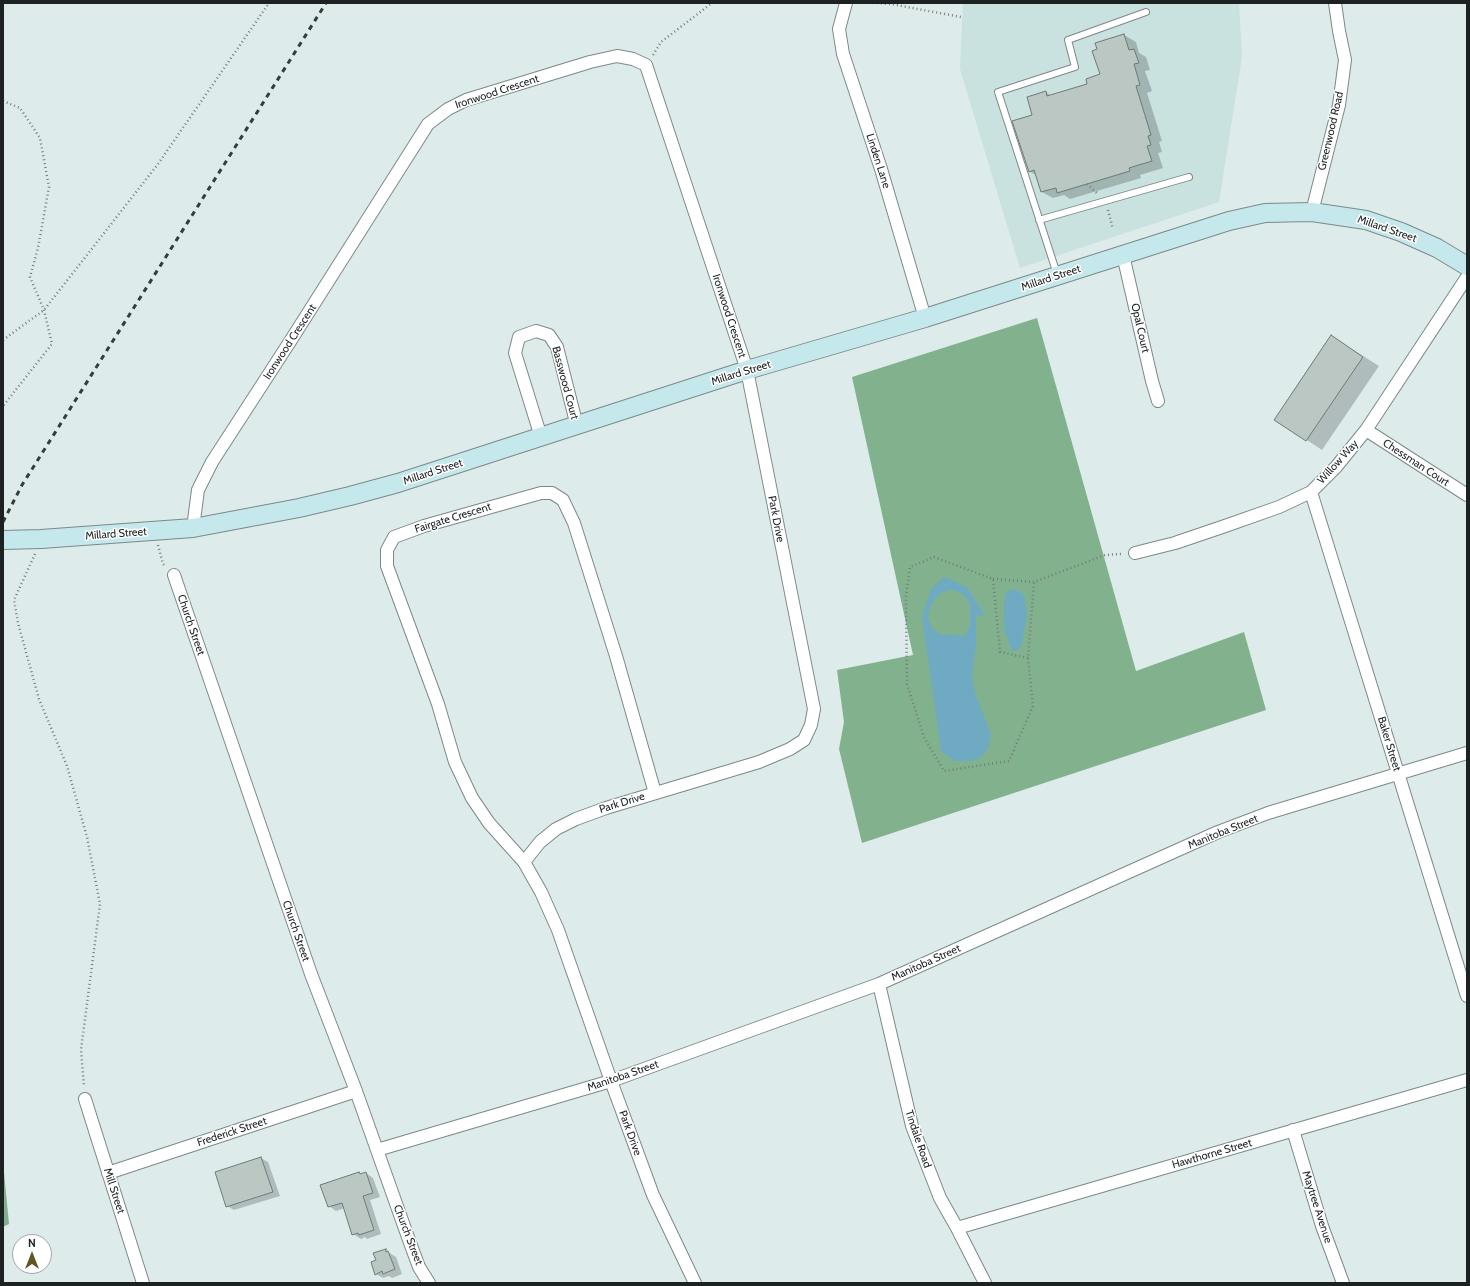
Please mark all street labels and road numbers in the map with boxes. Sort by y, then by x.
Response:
street label: Ironwood Crescent [453,72,541,112]
street label: Greenwood Road [1316,90,1346,172]
street label: Linden Lane [863,132,893,190]
street label: Millard Street [1356,213,1418,245]
street label: Millard Street [1020,262,1082,294]
street label: Ironwood Crescent [709,272,749,360]
street label: Ironwood Crescent [261,302,319,382]
street label: Opal Court [1128,302,1152,354]
street label: Basswood Court [549,345,581,421]
street label: Millard Street [710,358,772,388]
street label: Willow Way [1315,437,1361,487]
street label: Chessman Court [1380,437,1452,489]
street label: Millard Street [402,456,464,488]
street label: Park Drive [765,495,787,543]
street label: Fairgate Crescent [413,500,493,536]
street label: Millard Street [85,525,147,543]
street label: Church Street [174,593,208,657]
street label: Baker Street [1374,715,1404,773]
street label: Park Drive [598,790,646,816]
street label: Manitoba Street [1186,812,1260,852]
street label: Church Street [279,899,313,963]
street label: Manitoba Street [889,942,963,984]
street label: Manitoba Street [586,1058,660,1094]
street label: Tindale Road [902,1108,934,1170]
street label: Park Drive [616,1109,644,1157]
street label: Frederick Street [196,1115,268,1149]
street label: Hawthorne Street [1171,1136,1253,1172]
street label: Mill Street [100,1167,128,1215]
street label: Maytree Avenue [1299,1169,1335,1245]
street label: Church Street [390,1203,426,1267]

